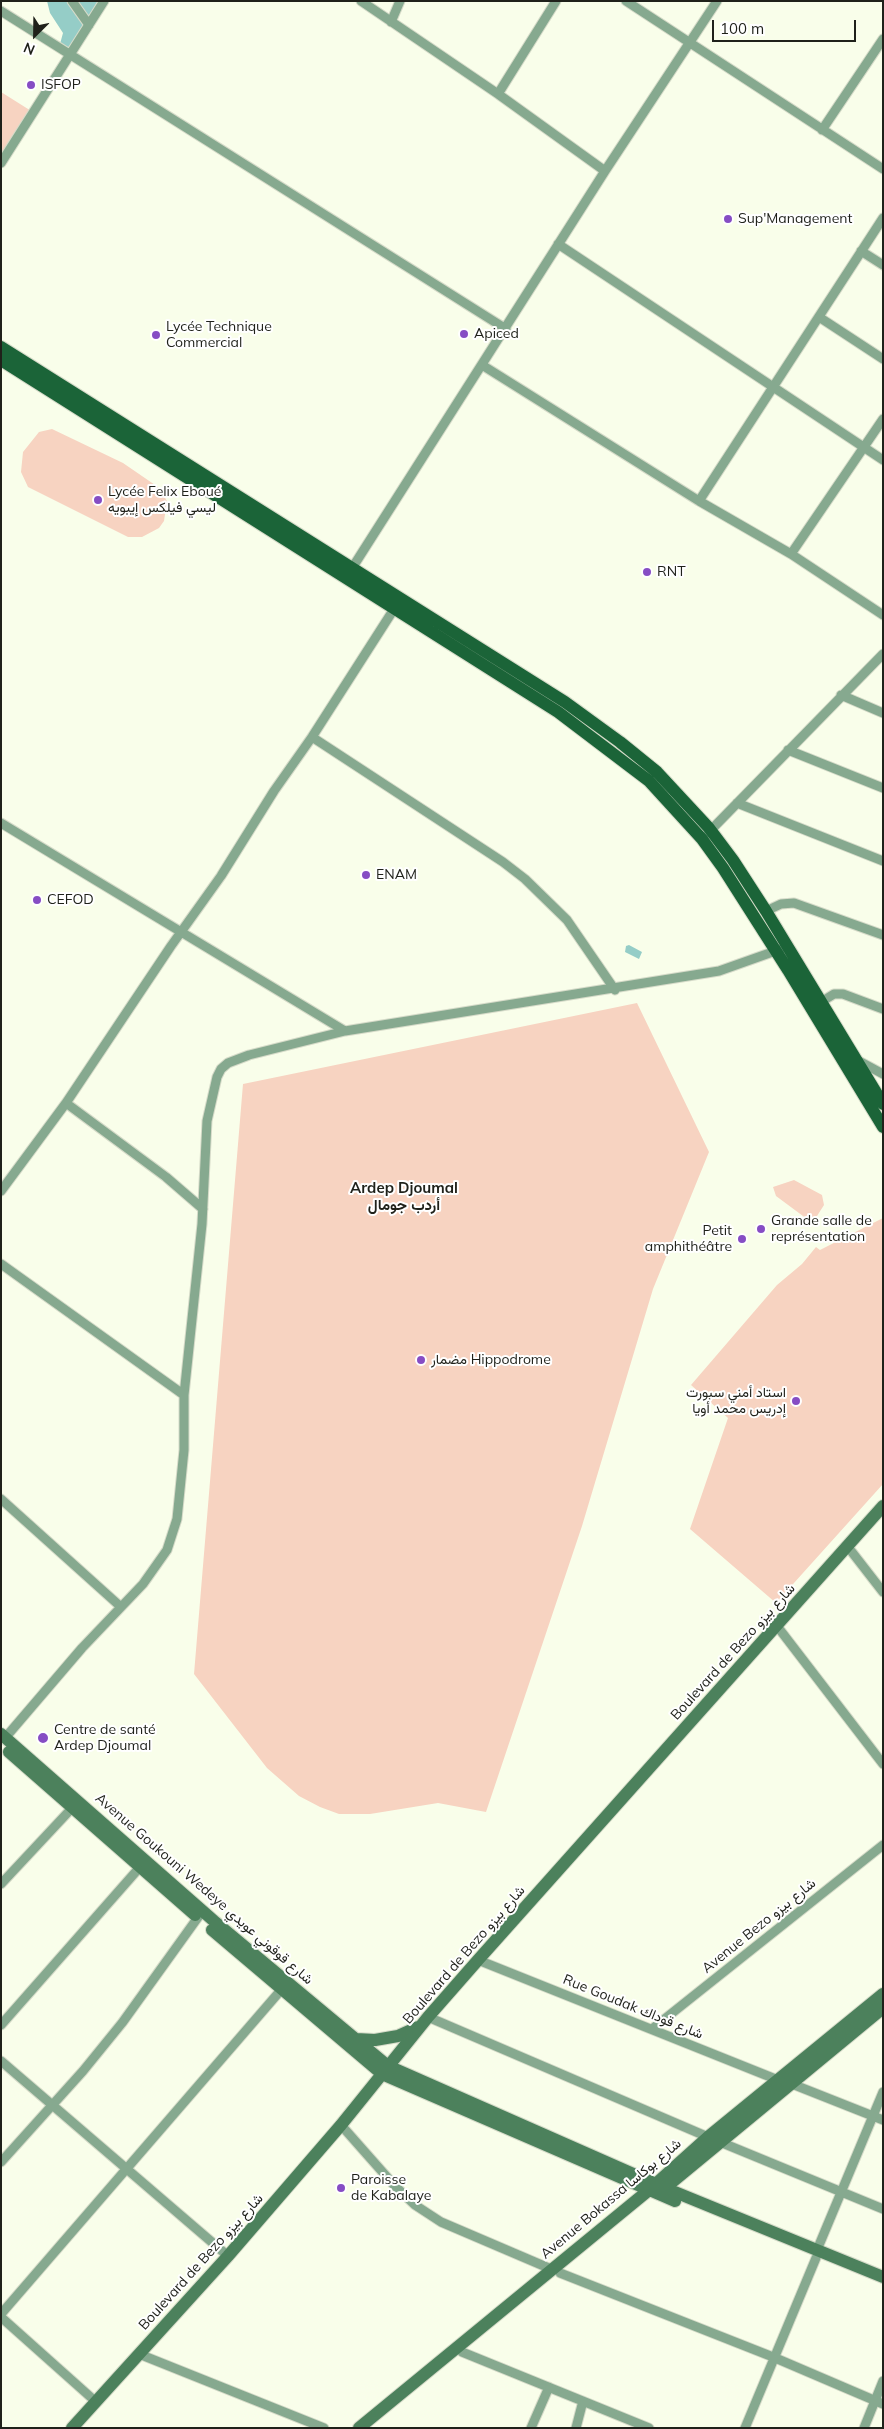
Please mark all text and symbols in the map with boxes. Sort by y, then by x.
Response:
north arrow [10,10,60,60]
scale bar [714,10,858,42]
text: 100 m [720,19,764,38]
text: N [21,38,38,59]
place label: ISFOP [41,77,81,93]
marker: ISFOP [25,79,37,91]
place label: Sup'Management [738,211,852,227]
marker: Sup'Management [722,213,734,225]
place label: Lycée Technique Commercial [166,319,272,352]
place label: Apiced [474,326,519,342]
marker: Apiced [458,328,470,340]
marker: Lycée Technique Commercial [150,329,162,341]
place label: Lycée Felix Eboué ليسي فيلكس إيبويه [108,484,221,516]
marker: Lycée Felix Eboué ليسي فيلكس إيبويه [92,494,104,506]
place label: RNT [657,564,686,580]
marker: RNT [641,566,653,578]
place label: ENAM [376,867,417,883]
marker: ENAM [360,869,372,881]
place label: CEFOD [47,892,94,908]
marker: CEFOD [31,894,43,906]
district label: Ardep Djoumal أردب جومال [350,1179,458,1214]
place label: Grande salle de représentation [771,1213,872,1246]
place label: Petit amphithéâtre [645,1223,732,1256]
marker: Grande salle de représentation [755,1223,767,1235]
marker: Petit amphithéâtre [736,1233,748,1245]
place label: مضمار Hippodrome [431,1352,551,1368]
marker: مضمار Hippodrome [415,1354,427,1366]
place label: استاد أمني سبورت إدريس محمد أويا [686,1385,786,1418]
marker: استاد أمني سبورت إدريس محمد أويا [790,1395,802,1407]
street label: Boulevard de Bezo شارع بيزو [667,1580,799,1724]
place label: Centre de santé Ardep Djoumal [54,1722,156,1754]
marker: Centre de santé Ardep Djoumal [36,1731,50,1745]
street label: Avenue Goukouni Wedeye شارع قوقوني عويدي [92,1790,316,1988]
street label: Avenue Bezo شارع بيزو [699,1875,819,1977]
street label: Boulevard de Bezo شارع بيزو [399,1882,529,2028]
street label: Rue Goudak شارع قوداك [560,1971,706,2043]
street label: Avenue Bokassa شارع بوكاسا [537,2135,685,2263]
place label: Paroisse de Kabalaye [351,2172,431,2204]
marker: Paroisse de Kabalaye [335,2182,347,2194]
street label: Boulevard de Bezo شارع بيزو [135,2190,267,2334]

